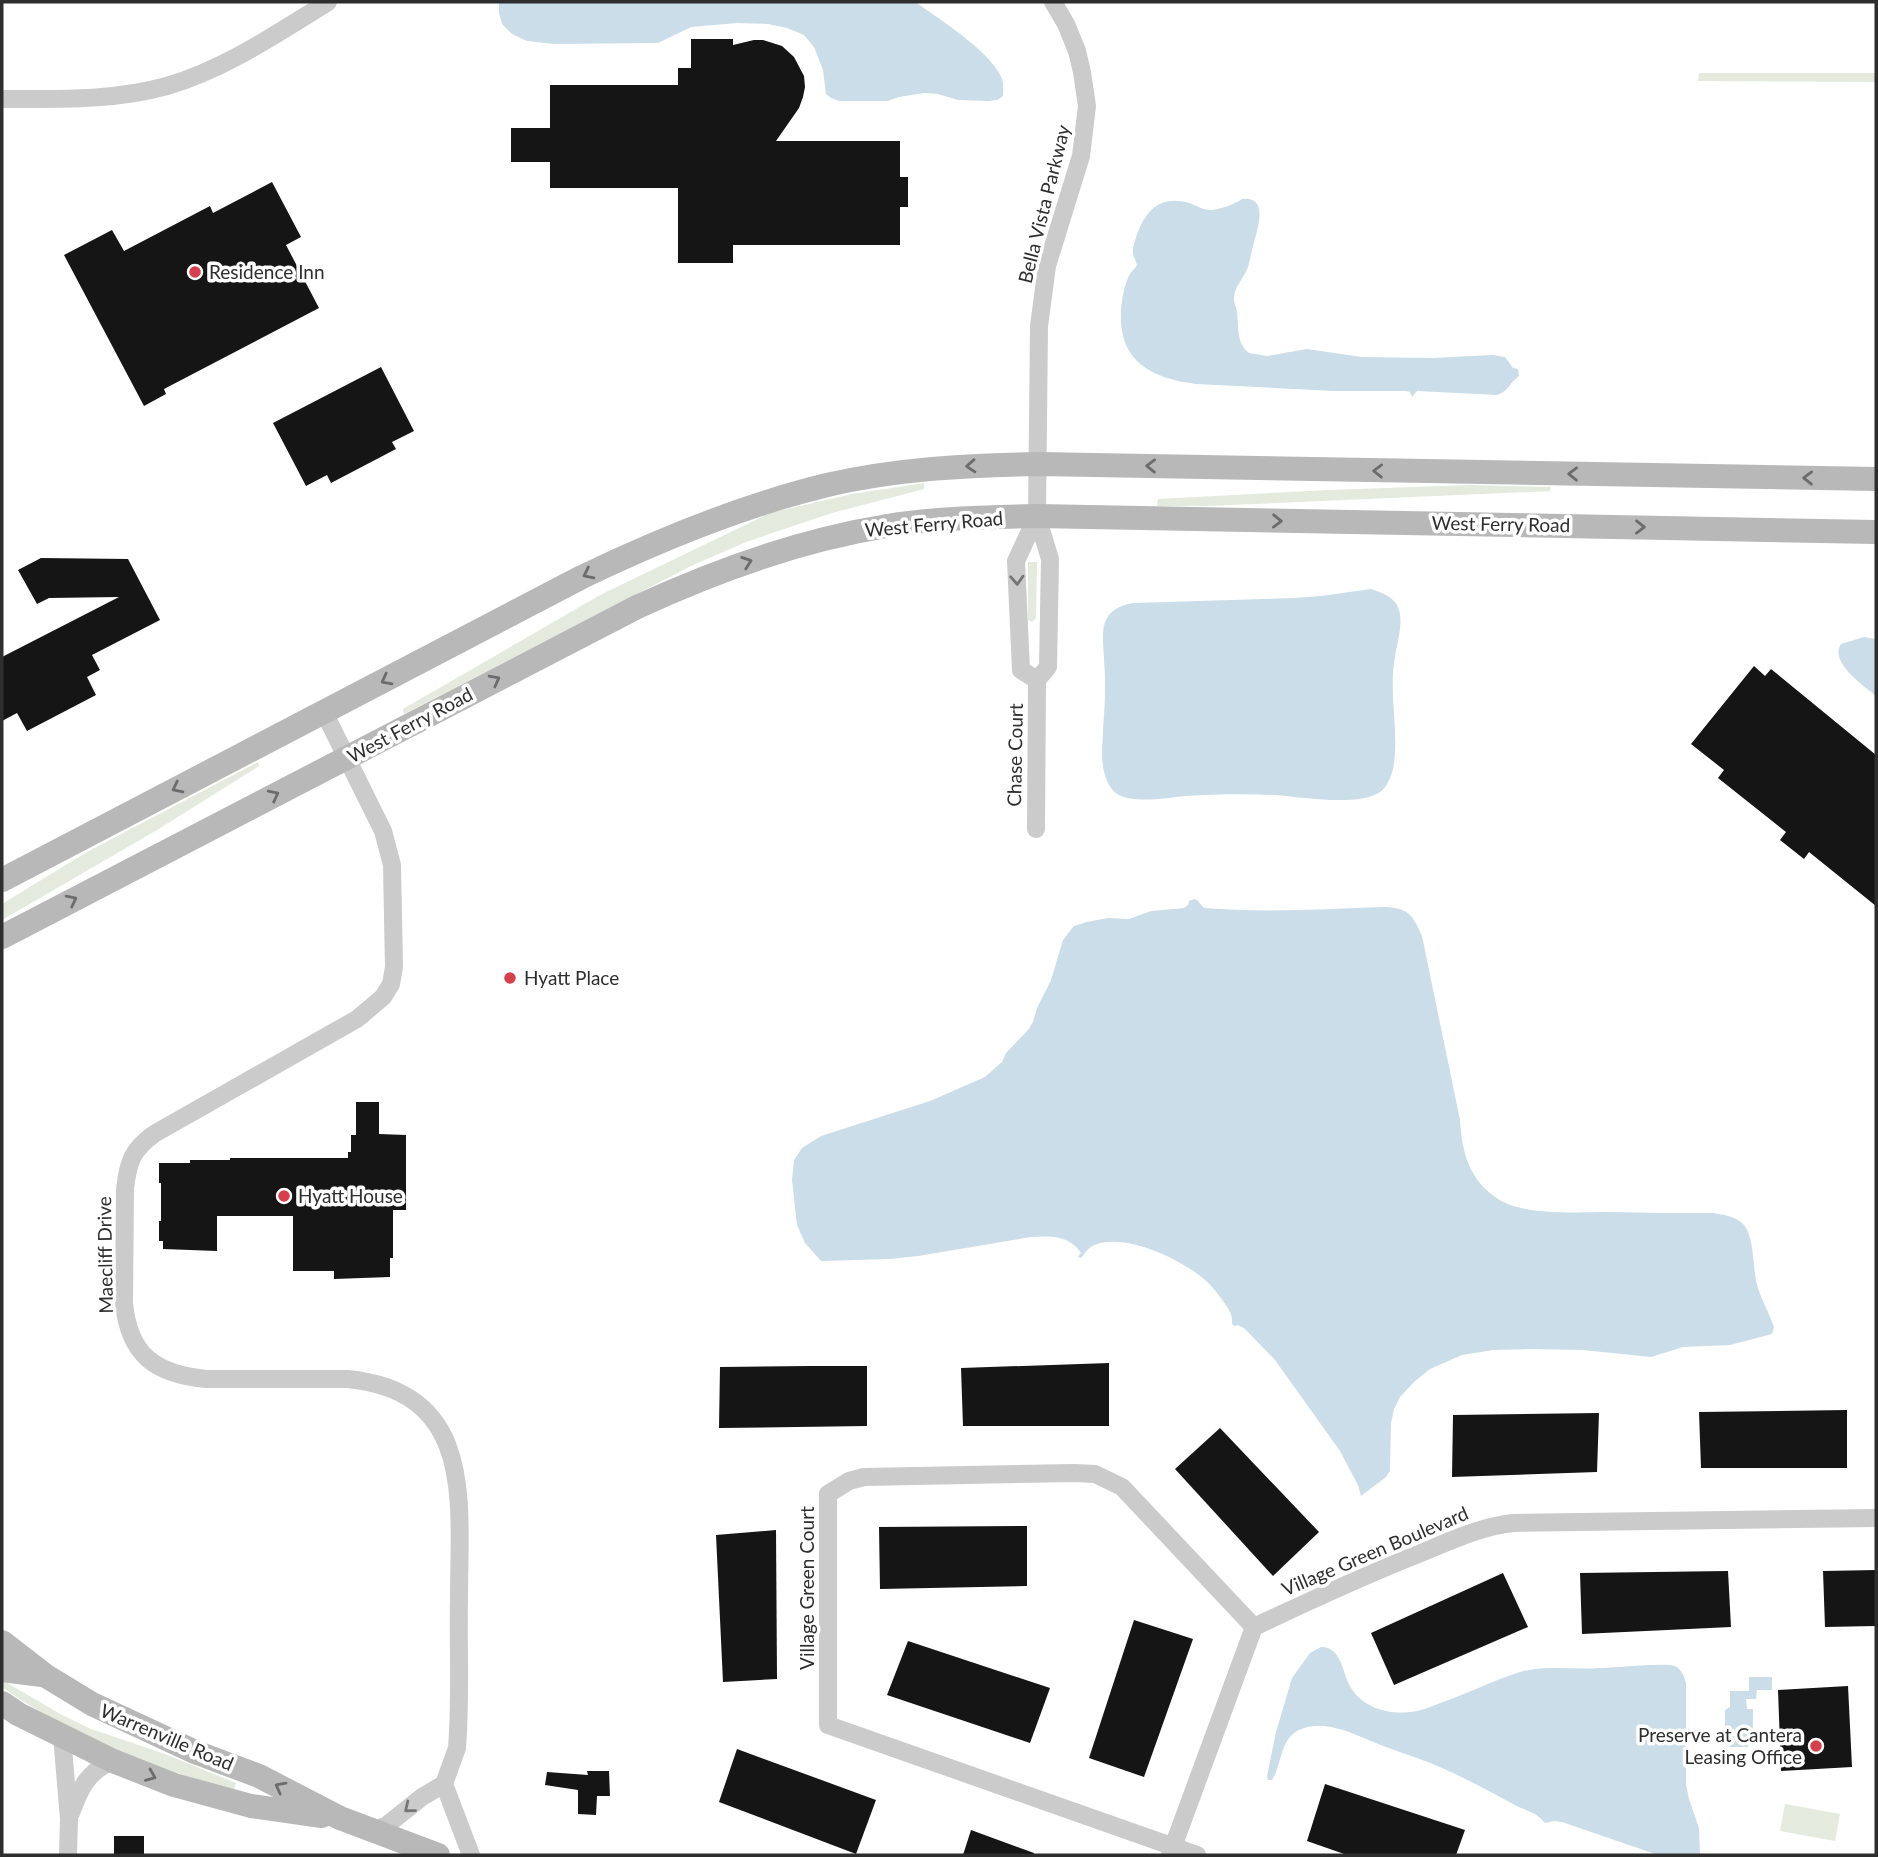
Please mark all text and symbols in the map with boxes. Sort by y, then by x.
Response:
street label: Bella Vista Parkway [1013,122,1074,285]
place label: Residence Inn [209,260,325,283]
marker: Residence Inn [187,264,203,280]
one-way arrow [965,458,976,473]
one-way arrow [1145,459,1156,474]
one-way arrow [1373,463,1384,478]
one-way arrow [1567,466,1578,482]
one-way arrow [1802,471,1813,486]
street label: West Ferry Road [864,506,1004,541]
street label: West Ferry Road [1431,511,1571,536]
one-way arrow [1272,513,1283,528]
one-way arrow [1636,519,1646,535]
one-way arrow [740,556,753,570]
one-way arrow [583,566,595,580]
one-way arrow [1009,575,1024,586]
one-way arrow [381,671,393,685]
one-way arrow [488,675,500,688]
street label: West Ferry Road [343,682,476,767]
street label: Chase Court [1002,703,1027,807]
one-way arrow [171,780,184,794]
one-way arrow [267,790,279,804]
one-way arrow [65,895,78,909]
place label: Hyatt Place [524,966,619,989]
marker: Hyatt Place [502,970,518,986]
place label: Hyatt House [298,1184,403,1207]
marker: Hyatt House [276,1188,292,1204]
street label: Maecliff Drive [92,1196,117,1314]
street label: Village Green Boulevard [1278,1501,1471,1600]
street label: Village Green Court [795,1506,818,1670]
street label: Warrenville Road [97,1698,237,1775]
place label: Preserve at Cantera Leasing Office [1638,1723,1802,1768]
marker: Preserve at Cantera Leasing Office [1808,1738,1824,1754]
one-way arrow [144,1768,156,1782]
one-way arrow [275,1781,287,1795]
one-way arrow [404,1799,416,1812]

